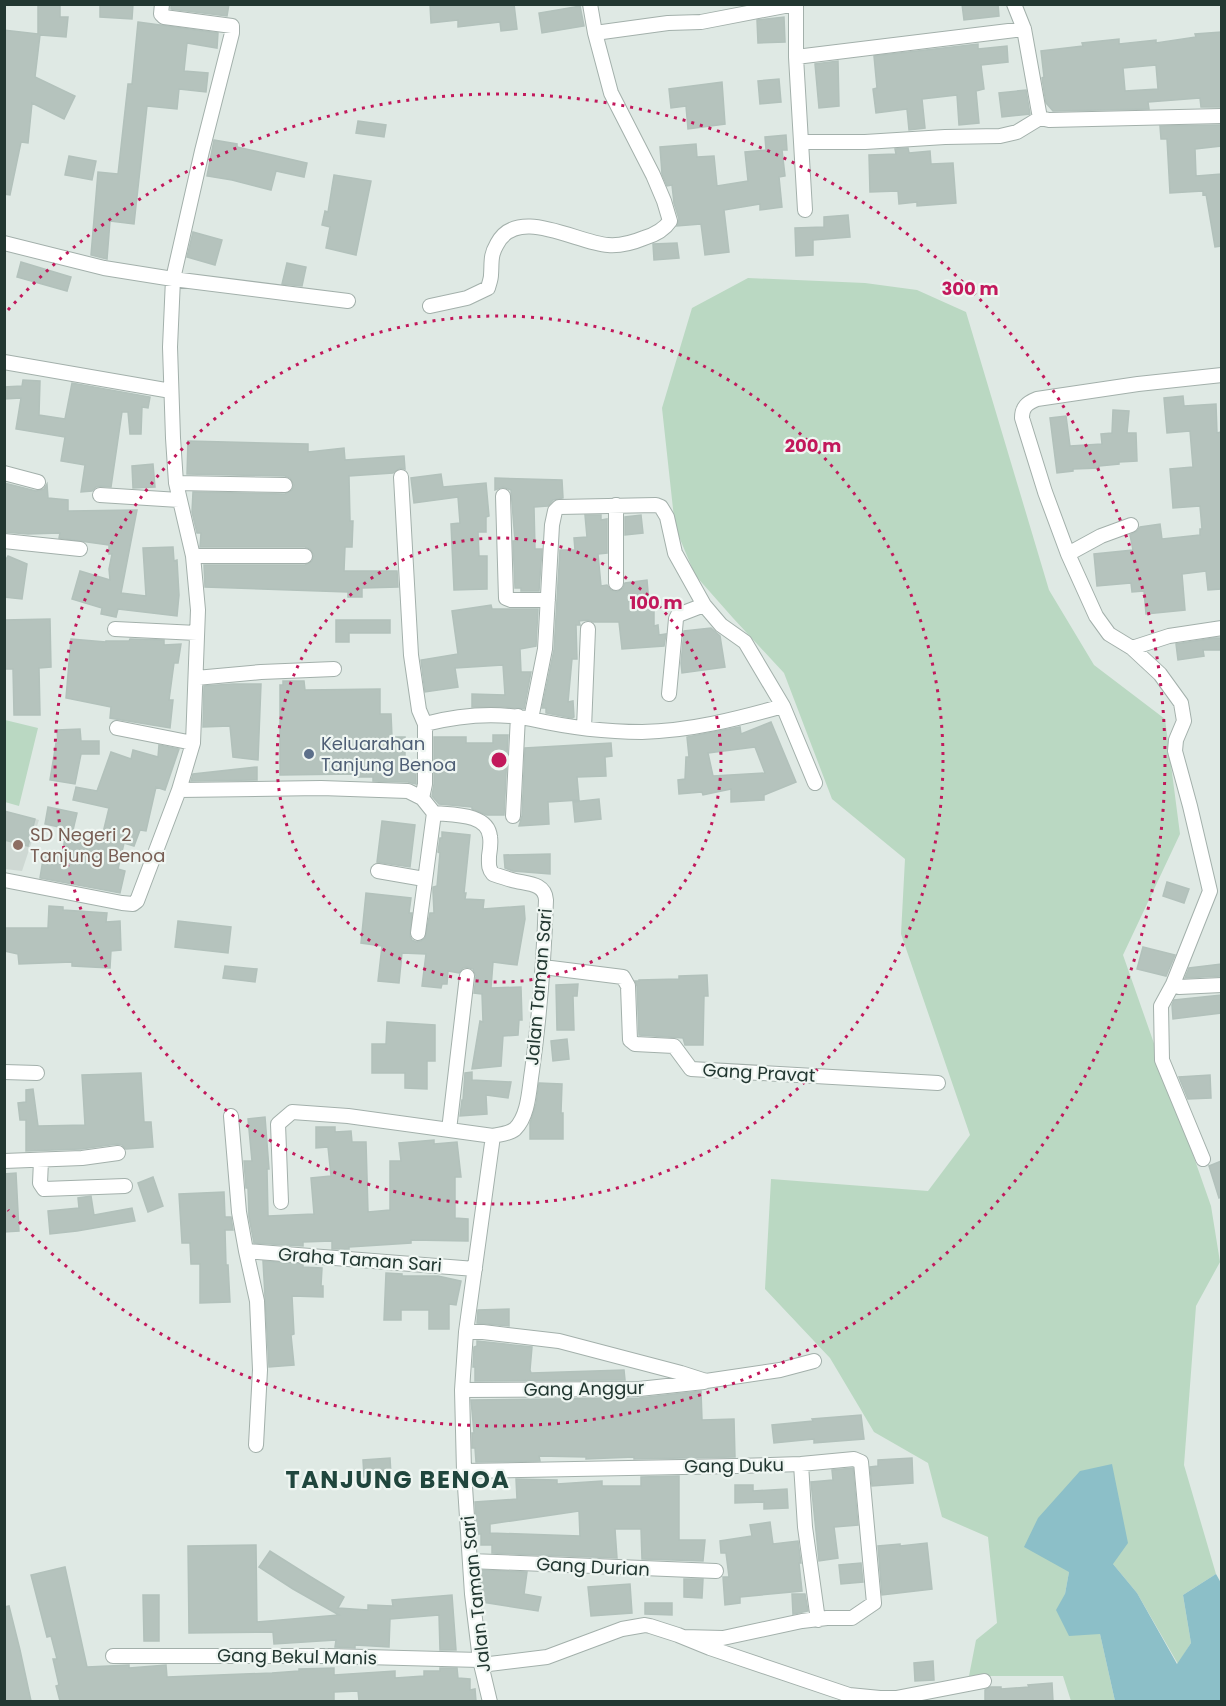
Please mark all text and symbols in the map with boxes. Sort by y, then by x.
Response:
text: 300 m [941,276,999,301]
text: 200 m [785,433,841,458]
text: 100 m [629,590,683,615]
place label: Keluarahan Tanjung Benoa [321,731,456,777]
marker: Keluarahan Tanjung Benoa [302,747,316,761]
centre of rings [489,750,509,770]
place label: SD Negeri 2 Tanjung Benoa [30,822,165,868]
marker: SD Negeri 2 Tanjung Benoa [11,838,25,852]
street label: Jalan Taman Sari [519,907,558,1066]
street label: Gang Pravat [702,1057,816,1088]
street label: Graha Taman Sari [277,1241,443,1278]
street label: Gang Anggur [523,1375,645,1402]
street label: Gang Duku [684,1452,784,1479]
district label: TANJUNG BENOA [285,1463,511,1496]
street label: Jalan Taman Sari [455,1514,496,1674]
street label: Gang Durian [536,1551,650,1582]
street label: Gang Bekul Manis [217,1643,377,1670]

